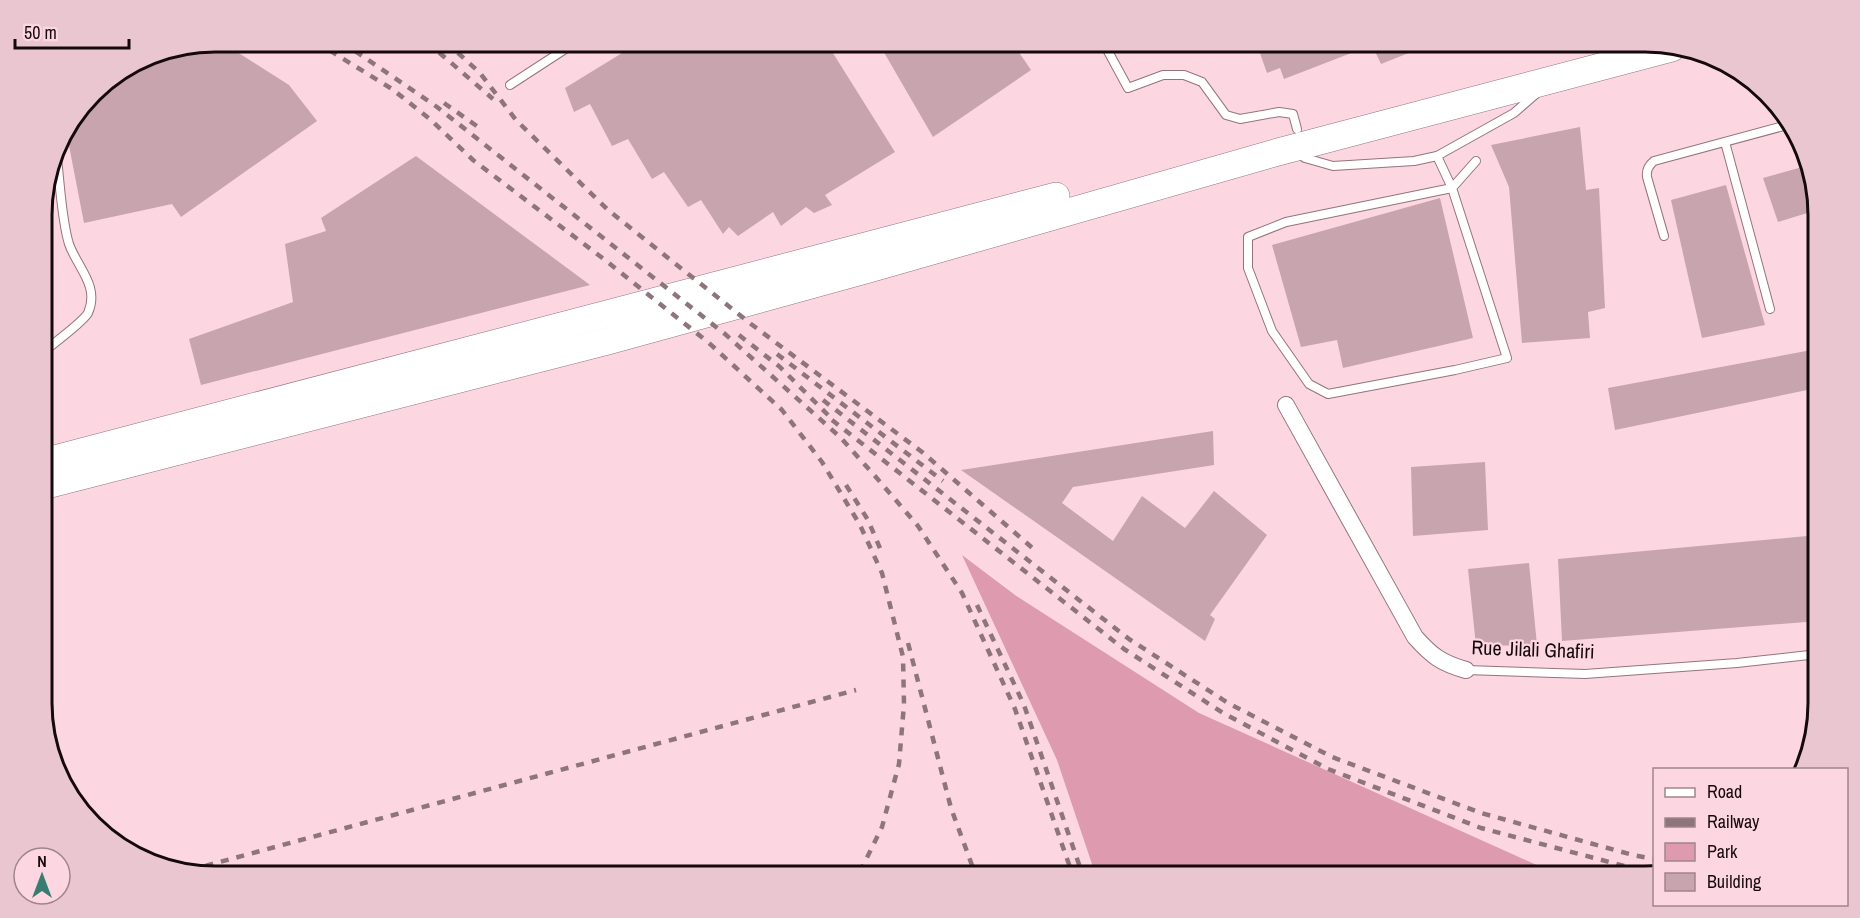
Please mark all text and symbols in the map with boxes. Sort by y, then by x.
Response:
scale bar [15,12,129,50]
text: 50 m [24,20,57,45]
street label: Rue Jilali Ghafiri [1471,633,1595,665]
legend [1653,768,1848,906]
text: Road [1707,779,1742,804]
text: Railway [1707,809,1760,834]
text: Park [1707,839,1738,864]
north arrow [12,846,72,906]
text: N [37,850,47,872]
text: Building [1707,869,1762,894]

